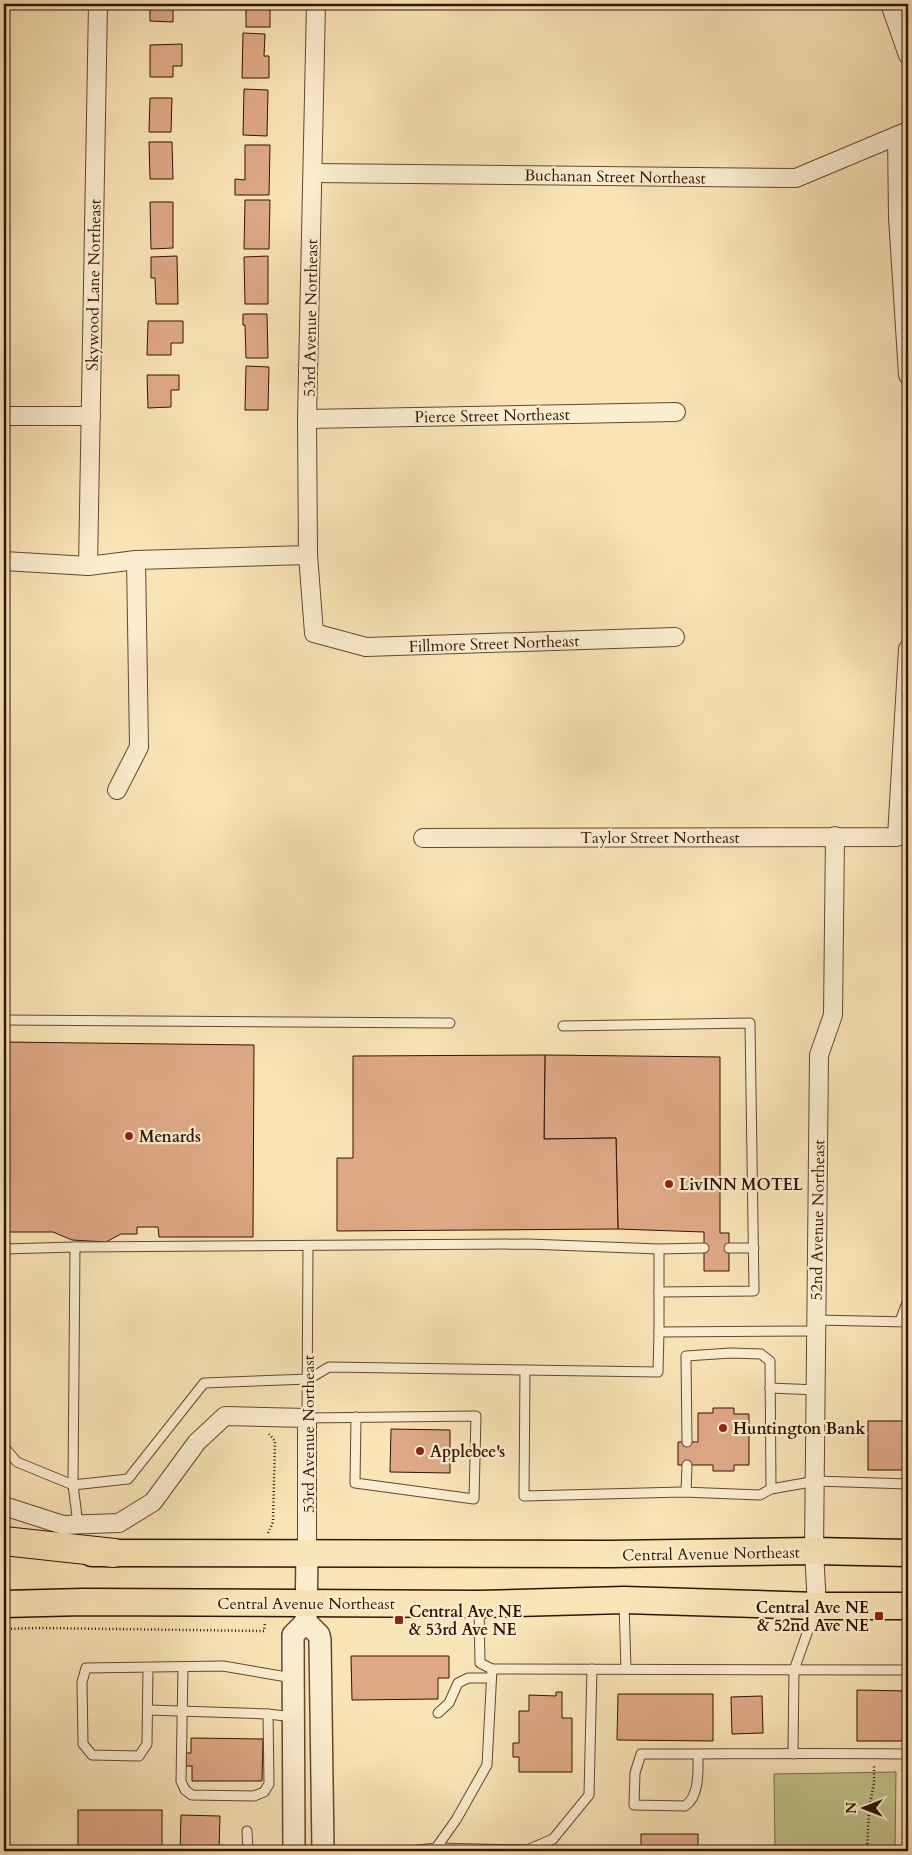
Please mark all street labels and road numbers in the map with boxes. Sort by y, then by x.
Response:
street label: Buchanan Street Northeast [524,164,706,190]
street label: Skywood Lane Northeast [82,199,106,371]
street label: 53rd Avenue Northeast [299,239,323,397]
street label: Pierce Street Northeast [414,404,570,428]
street label: Fillmore Street Northeast [408,630,580,658]
street label: Taylor Street Northeast [580,827,740,849]
street label: 52nd Avenue Northeast [806,1139,830,1301]
street label: 53rd Avenue Northeast [298,1355,320,1513]
street label: Central Avenue Northeast [622,1541,800,1567]
street label: Central Avenue Northeast [217,1593,395,1615]

